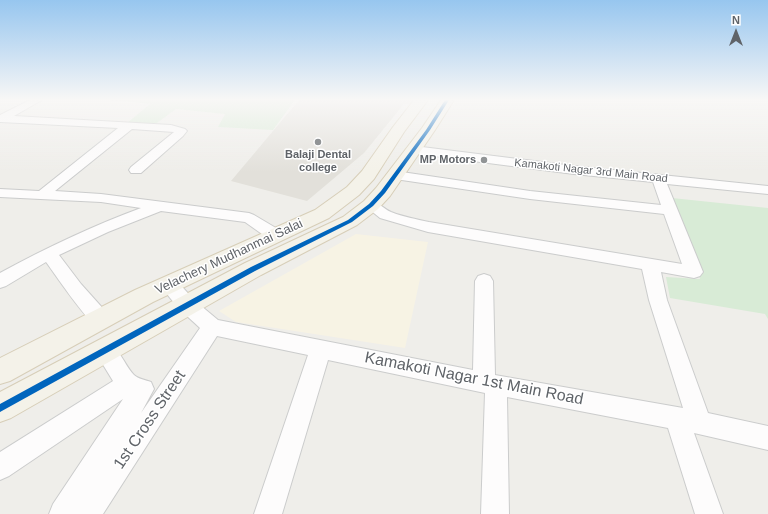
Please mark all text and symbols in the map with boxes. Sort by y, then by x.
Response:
north arrow [716,12,756,52]
text: N [732,14,740,26]
marker: Balaji Dental college [313,137,323,147]
place label: Balaji Dental college [285,148,351,174]
place label: MP Motors [420,153,476,167]
marker: MP Motors [479,155,489,165]
street label: Kamakoti Nagar 3rd Main Road [514,156,668,186]
street label: Velachery Mudhanmai Salai [153,216,305,298]
street label: Kamakoti Nagar 1st Main Road [363,348,585,410]
street label: 1st Cross Street [110,367,190,473]

